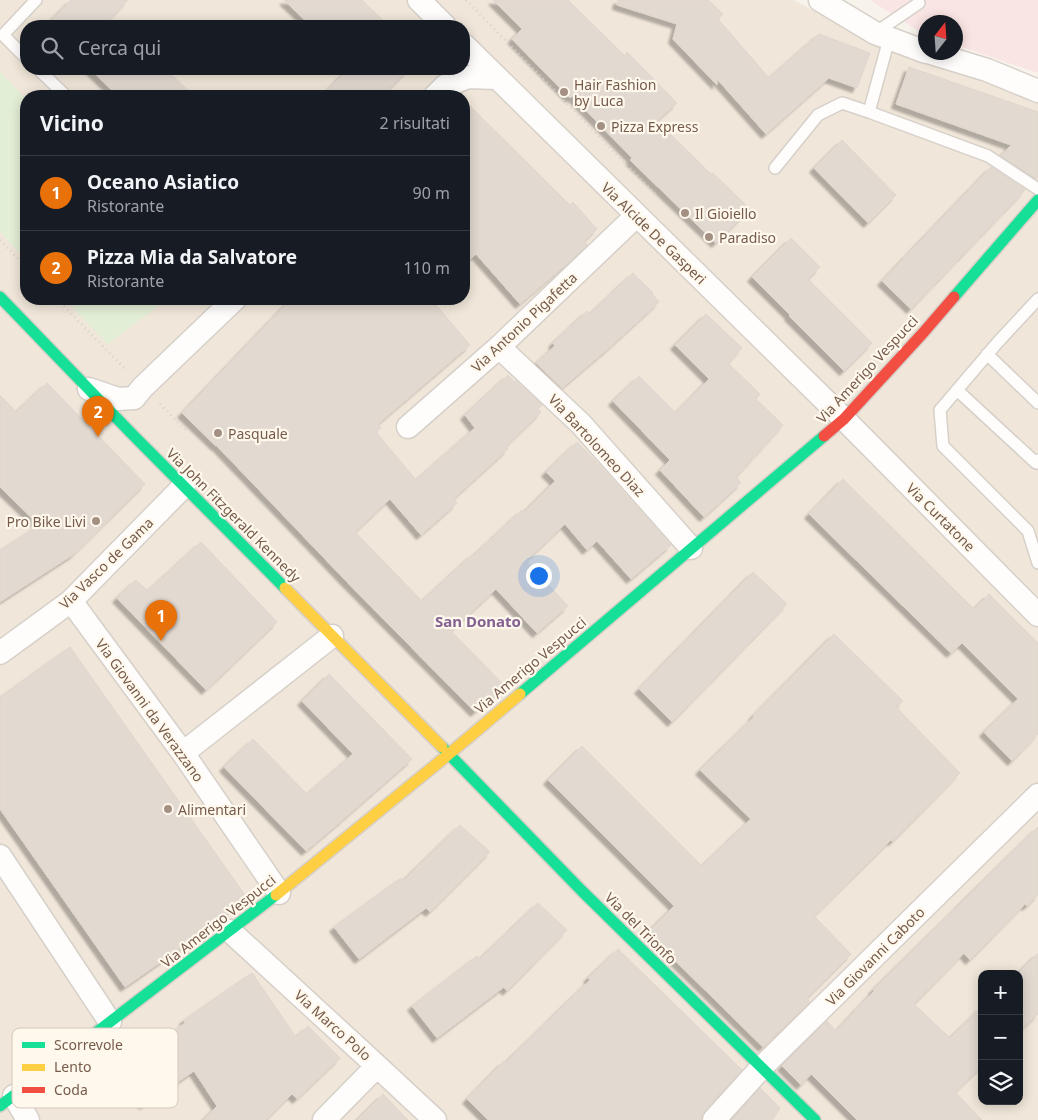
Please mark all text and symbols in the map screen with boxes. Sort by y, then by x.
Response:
north arrow [918,15,963,60]
search box [20,20,470,75]
icon: search [38,34,66,62]
text: Cerca qui [78,35,161,61]
place label: Hair Fashion by Luca [574,75,656,110]
marker: Hair Fashion by Luca [558,86,570,98]
text: Vicino [40,109,104,137]
text: 2 risultati [380,112,450,134]
place label: Pizza Express [611,117,699,136]
marker: Pizza Express [595,120,607,132]
text: Oceano Asiatico [87,169,239,195]
street label: Via Alcide De Gasperi [597,178,711,288]
text: 1 [51,182,61,204]
text: 90 m [413,182,450,204]
text: Ristorante [87,195,164,217]
place label: Il Gioiello [695,204,756,223]
marker: Il Gioiello [679,207,691,219]
place label: Paradiso [719,228,776,247]
marker: Paradiso [703,231,715,243]
text: Pizza Mia da Salvatore [87,244,297,270]
text: 2 [51,257,61,279]
text: 110 m [403,257,450,279]
street label: Via Antonio Pigafetta [467,268,581,376]
text: Ristorante [87,270,164,292]
street label: Via Amerigo Vespucci [812,311,922,427]
street label: Via Bartolomeo Diaz [545,390,650,500]
pin: 2 [82,396,114,437]
place label: Pasquale [228,424,288,443]
marker: Pasquale [212,427,224,439]
street label: Via John Fitzgerald Kennedy [163,444,306,587]
street label: Via Curtatone [903,479,980,556]
place label: Pro Bike Livi [7,512,86,531]
street label: Via Vasco de Gama [55,513,157,613]
marker: Pro Bike Livi [90,515,102,527]
your location [526,563,552,589]
pin: 1 [145,600,177,641]
district label: San Donato [435,611,521,631]
street label: Via Amerigo Vespucci [470,613,590,717]
street label: Via Giovanni da Verazzano [92,635,208,785]
place label: Alimentari [178,800,246,819]
marker: Alimentari [162,803,174,815]
street label: Via Amerigo Vespucci [157,870,279,972]
street label: Via del Trionfo [601,888,681,968]
street label: Via Giovanni Caboto [821,902,929,1010]
map controls [978,970,1023,1105]
button: + [978,970,1023,1015]
street label: Via Marco Polo [290,985,376,1065]
button: − [978,1015,1023,1060]
legend [12,1028,178,1108]
text: Scorrevole [54,1035,123,1054]
text: Lento [54,1057,91,1076]
button: layers [978,1060,1023,1105]
text: Coda [54,1080,88,1099]

